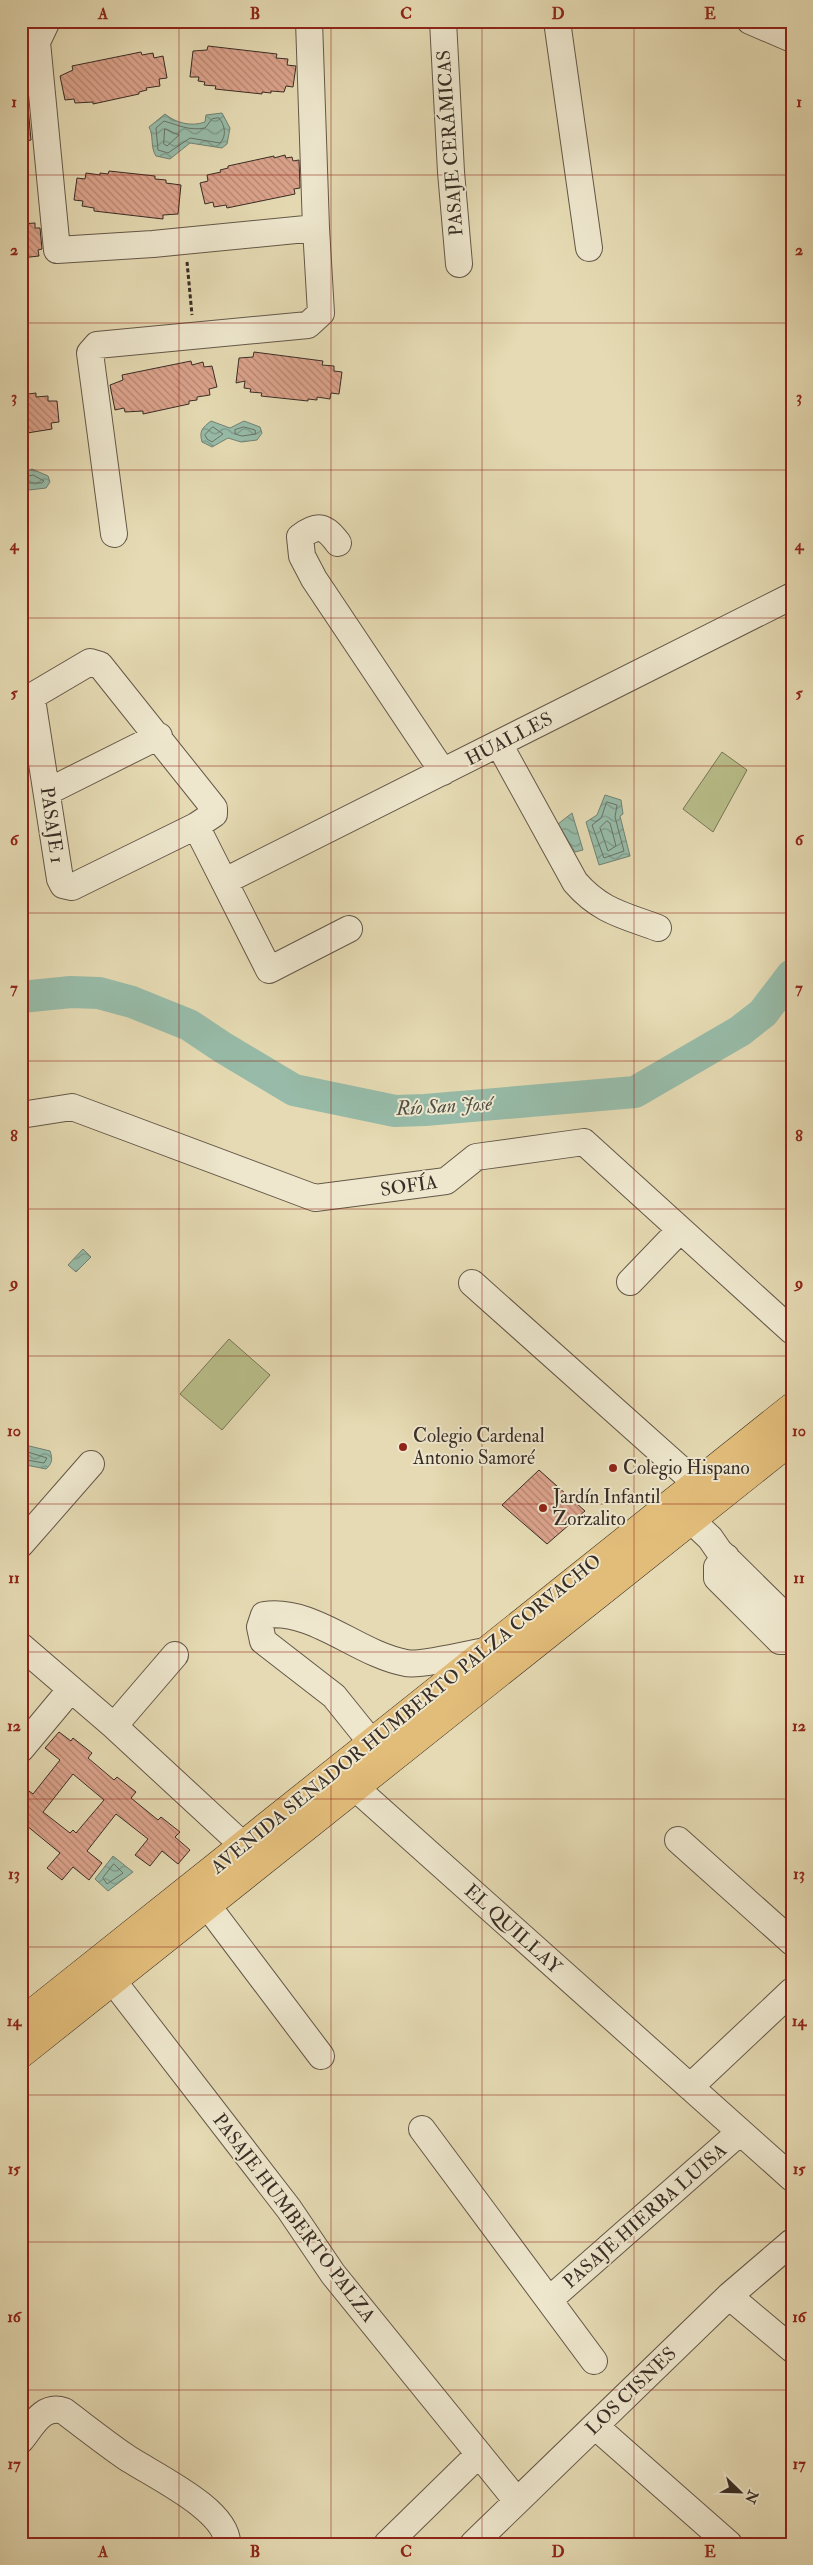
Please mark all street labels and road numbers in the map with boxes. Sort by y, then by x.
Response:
street label: PASAJE CERÁMICAS [430,49,468,237]
street label: HUALLES [461,707,557,771]
street label: PASAJE 1 [35,785,69,865]
street label: SOFÍA [379,1168,439,1202]
street label: AVENIDA SENADOR HUMBERTO PALZA CORVACHO [205,1549,606,1880]
street label: EL QUILLAY [459,1879,568,1980]
street label: PASAJE HUMBERTO PALZA [207,2109,381,2327]
street label: PASAJE HIERBA LUISA [558,2138,732,2294]
street label: LOS CISNES [580,2342,682,2440]

